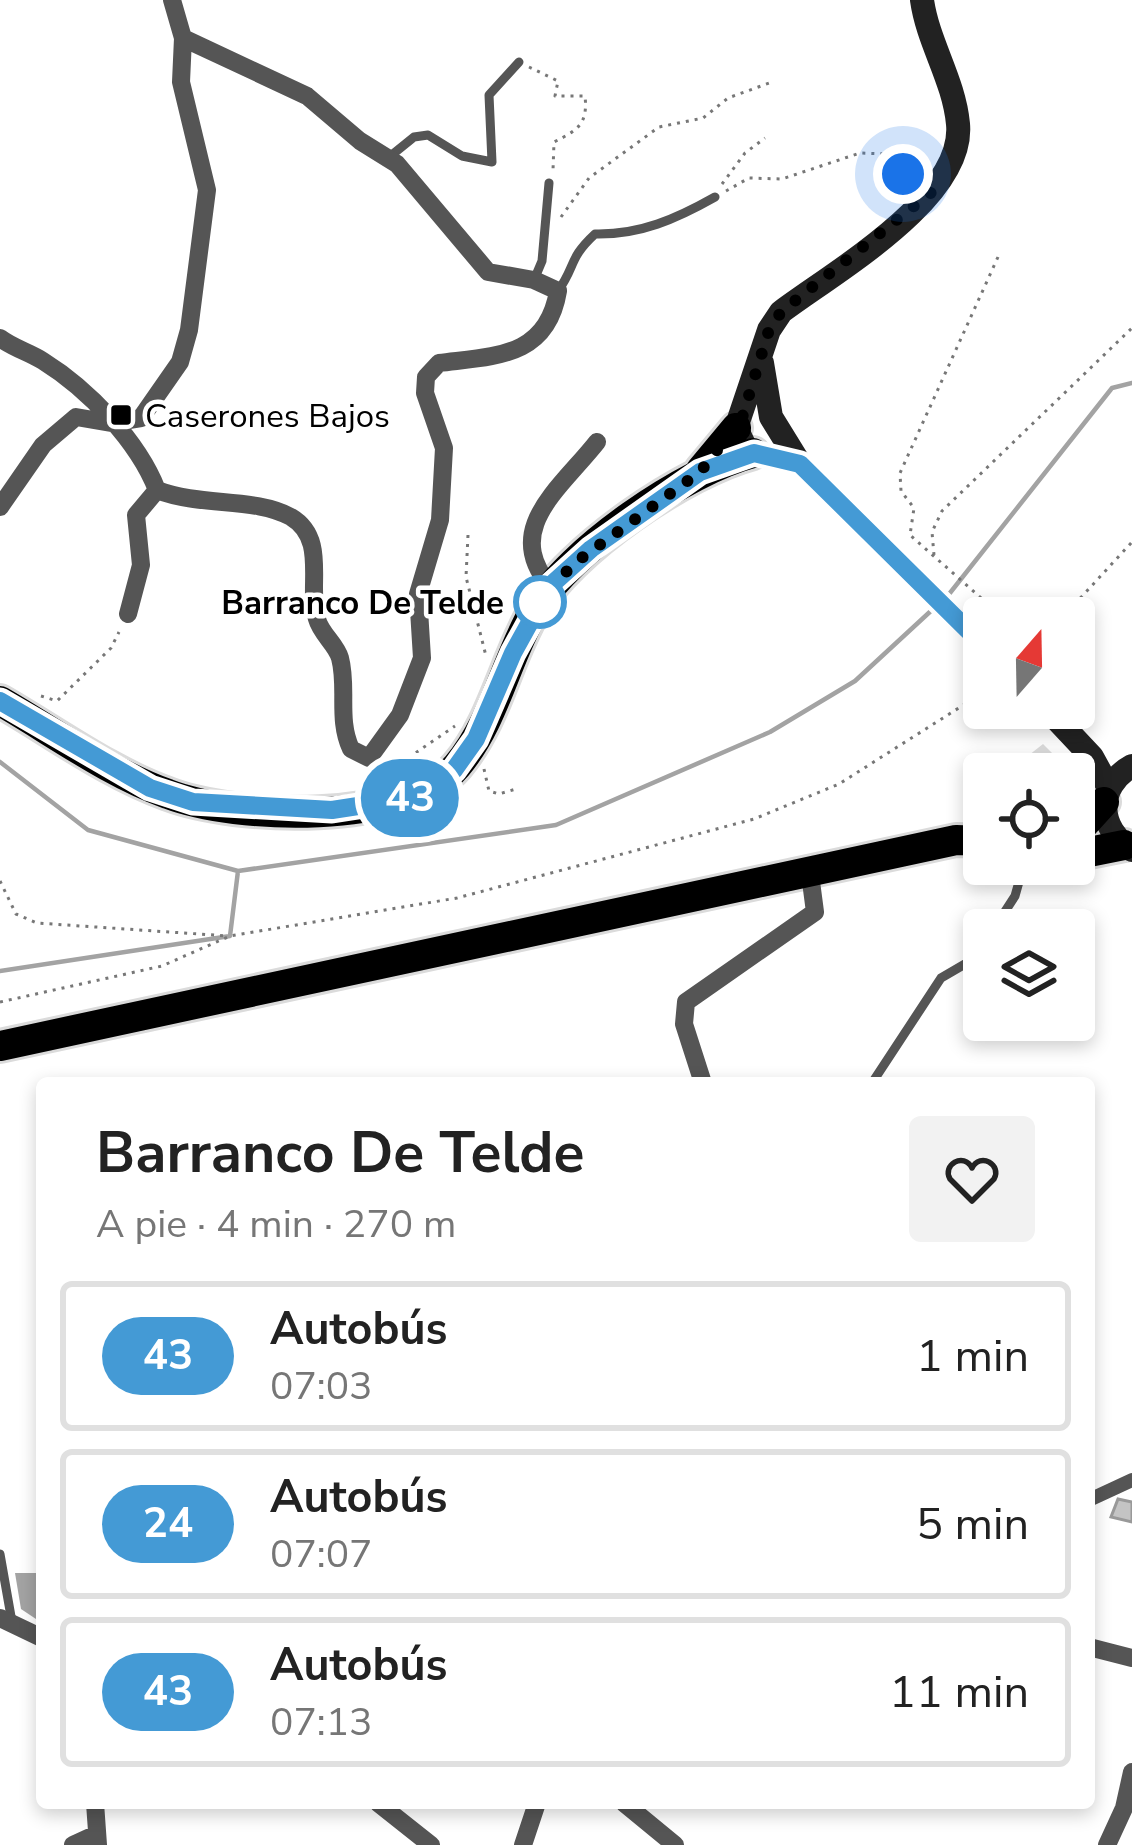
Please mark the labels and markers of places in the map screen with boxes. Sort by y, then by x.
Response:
place label: Caserones Bajos [145,394,390,439]
marker: Caserones Bajos [108,402,134,428]
marker: Barranco De Telde [515,577,565,627]
place label: Barranco De Telde [221,581,504,626]

